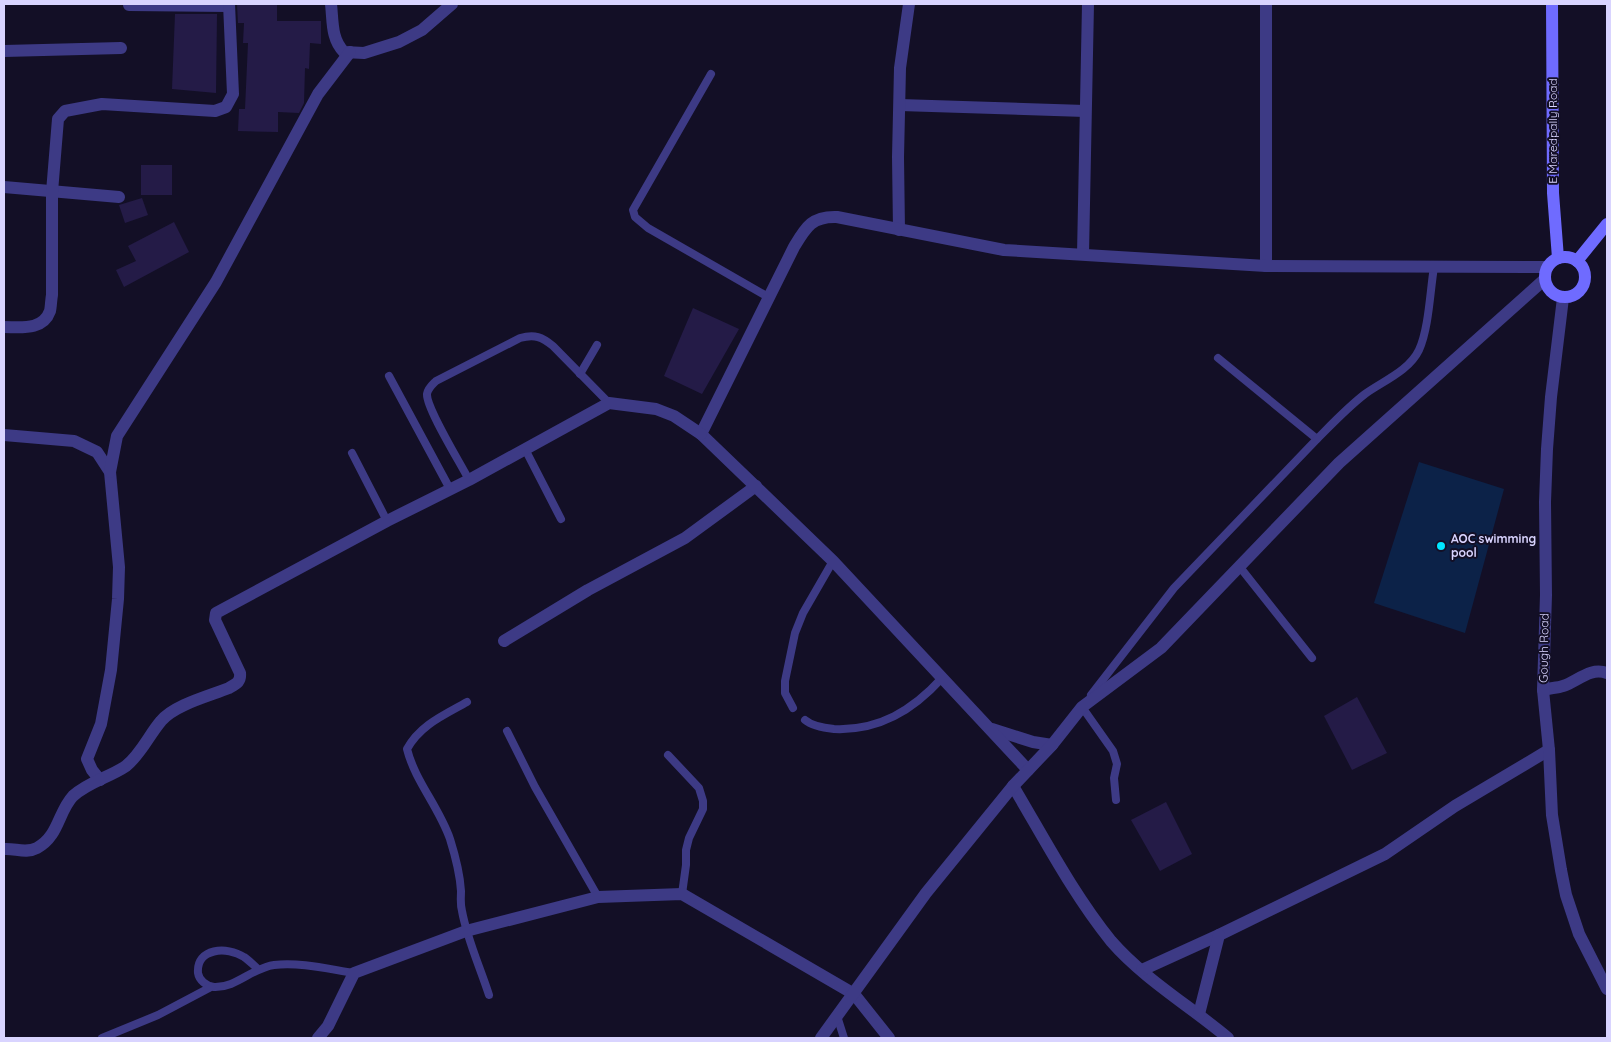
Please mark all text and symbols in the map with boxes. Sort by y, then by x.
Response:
street label: E Maredpally Road [1545,78,1560,184]
place label: AOC swimming pool [1451,531,1536,560]
marker: AOC swimming pool [1435,540,1447,552]
street label: Gough Road [1535,613,1552,683]

